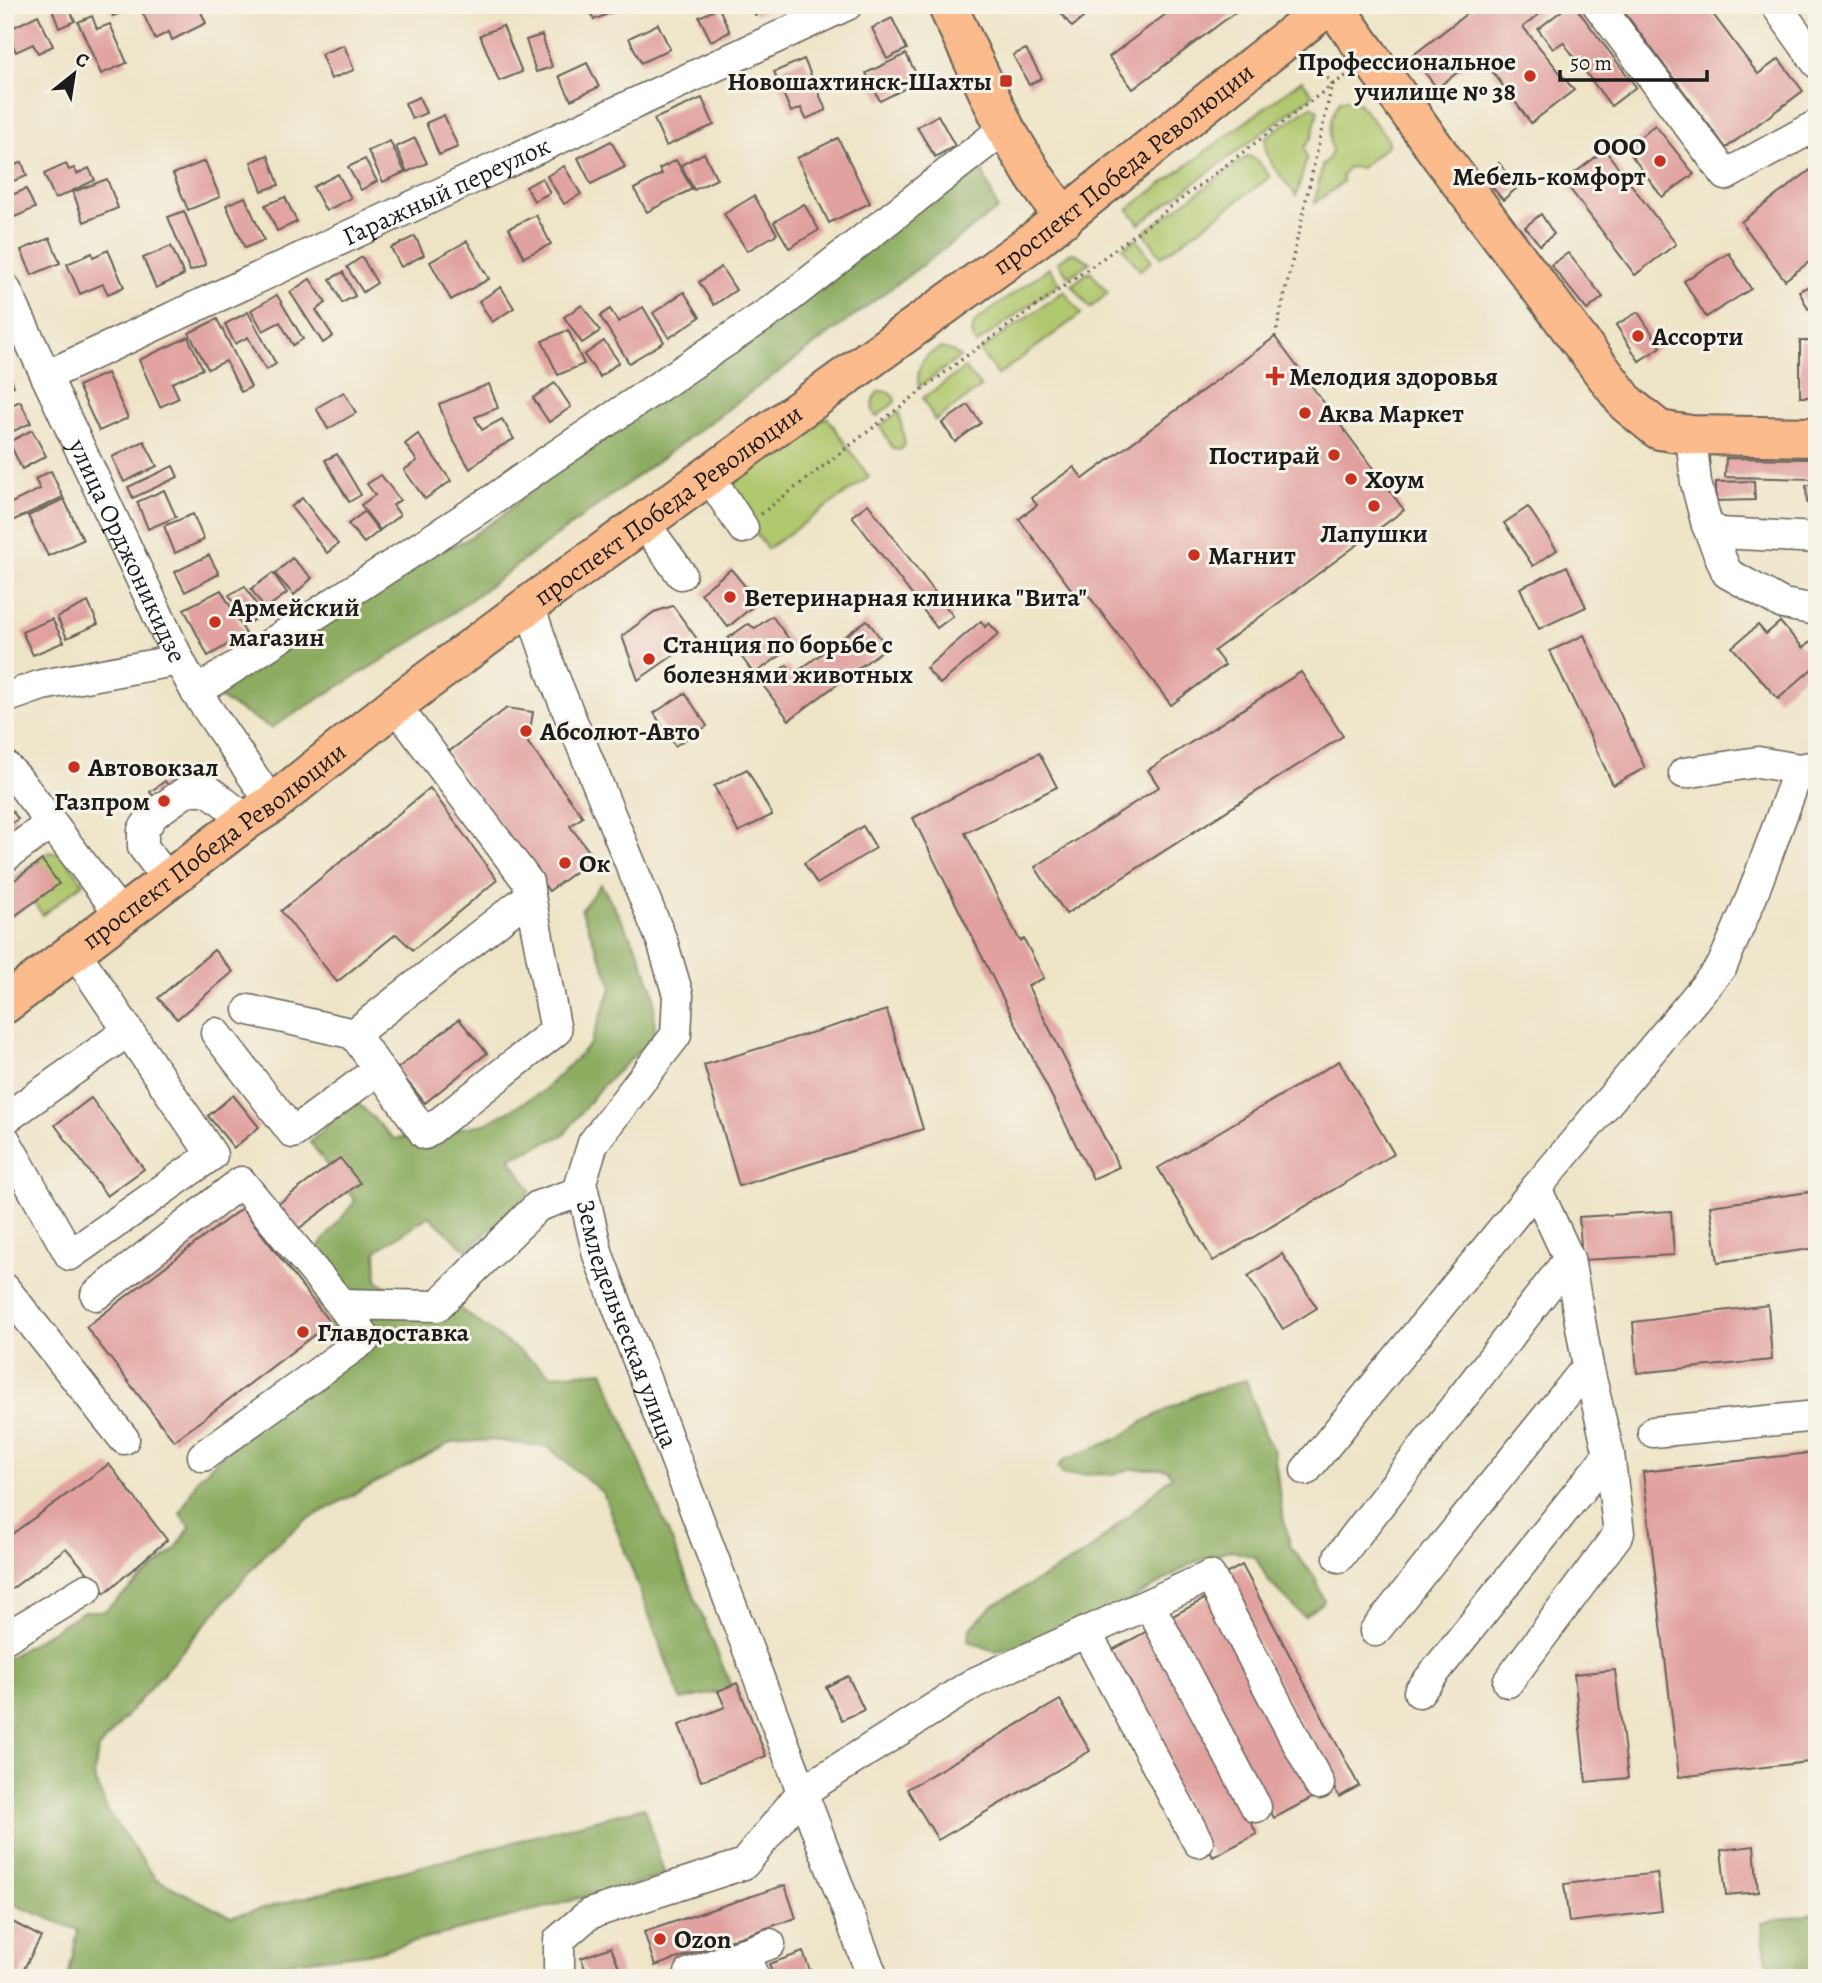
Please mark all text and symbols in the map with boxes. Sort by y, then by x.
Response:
north arrow [38,38,108,108]
scale bar [1560,38,1706,82]
place label: Профессиональное училище № 38 [1297,44,1516,109]
text: С [70,46,94,74]
text: 50 m [1570,49,1612,77]
street label: проспект Победа Революции [986,55,1261,283]
place label: Новошахтинск-Шахты [727,64,992,99]
marker: Профессиональное училище № 38 [1522,68,1538,84]
marker: Новошахтинск-Шахты [998,73,1014,89]
street label: Гаражный переулок [337,128,556,254]
place label: ООО Мебель-комфорт [1452,129,1646,194]
marker: ООО Мебель-комфорт [1652,153,1668,169]
place label: Ассорти [1651,319,1744,354]
marker: Ассорти [1630,328,1646,344]
place label: Мелодия здоровья [1289,359,1498,394]
marker: Мелодия здоровья [1267,368,1283,384]
street label: проспект Победа Революции [527,396,810,614]
place label: Аква Маркет [1318,396,1464,431]
marker: Аква Маркет [1297,405,1313,421]
street label: улица Орджоникидзе [60,432,195,668]
place label: Постирай [1208,438,1320,473]
marker: Постирай [1326,447,1342,463]
place label: Хоум [1365,462,1425,497]
marker: Хоум [1343,471,1359,487]
marker: Лапушки [1366,498,1382,514]
place label: Лапушки [1320,516,1428,551]
place label: Магнит [1208,538,1296,573]
marker: Магнит [1186,547,1202,563]
place label: Ветеринарная клиника "Вита" [744,580,1087,615]
marker: Ветеринарная клиника "Вита" [722,589,738,605]
place label: Армейский магазин [228,590,360,655]
marker: Армейский магазин [207,614,223,630]
place label: Станция по борьбе с болезнями животных [663,627,913,692]
marker: Станция по борьбе с болезнями животных [641,651,657,667]
place label: Абсолют-Авто [539,714,700,749]
marker: Абсолют-Авто [518,723,534,739]
street label: проспект Победа Революции [74,734,354,958]
place label: Автовокзал [87,750,219,785]
marker: Автовокзал [66,759,82,775]
place label: Газпром [54,784,150,819]
marker: Газпром [156,793,172,809]
place label: Ок [579,846,610,881]
marker: Ок [557,855,573,871]
street label: Земледельческая улица [568,1196,687,1453]
place label: Главдоставка [317,1315,470,1350]
marker: Главдоставка [295,1324,311,1340]
place label: Ozon [674,1922,732,1957]
marker: Ozon [652,1931,668,1947]

